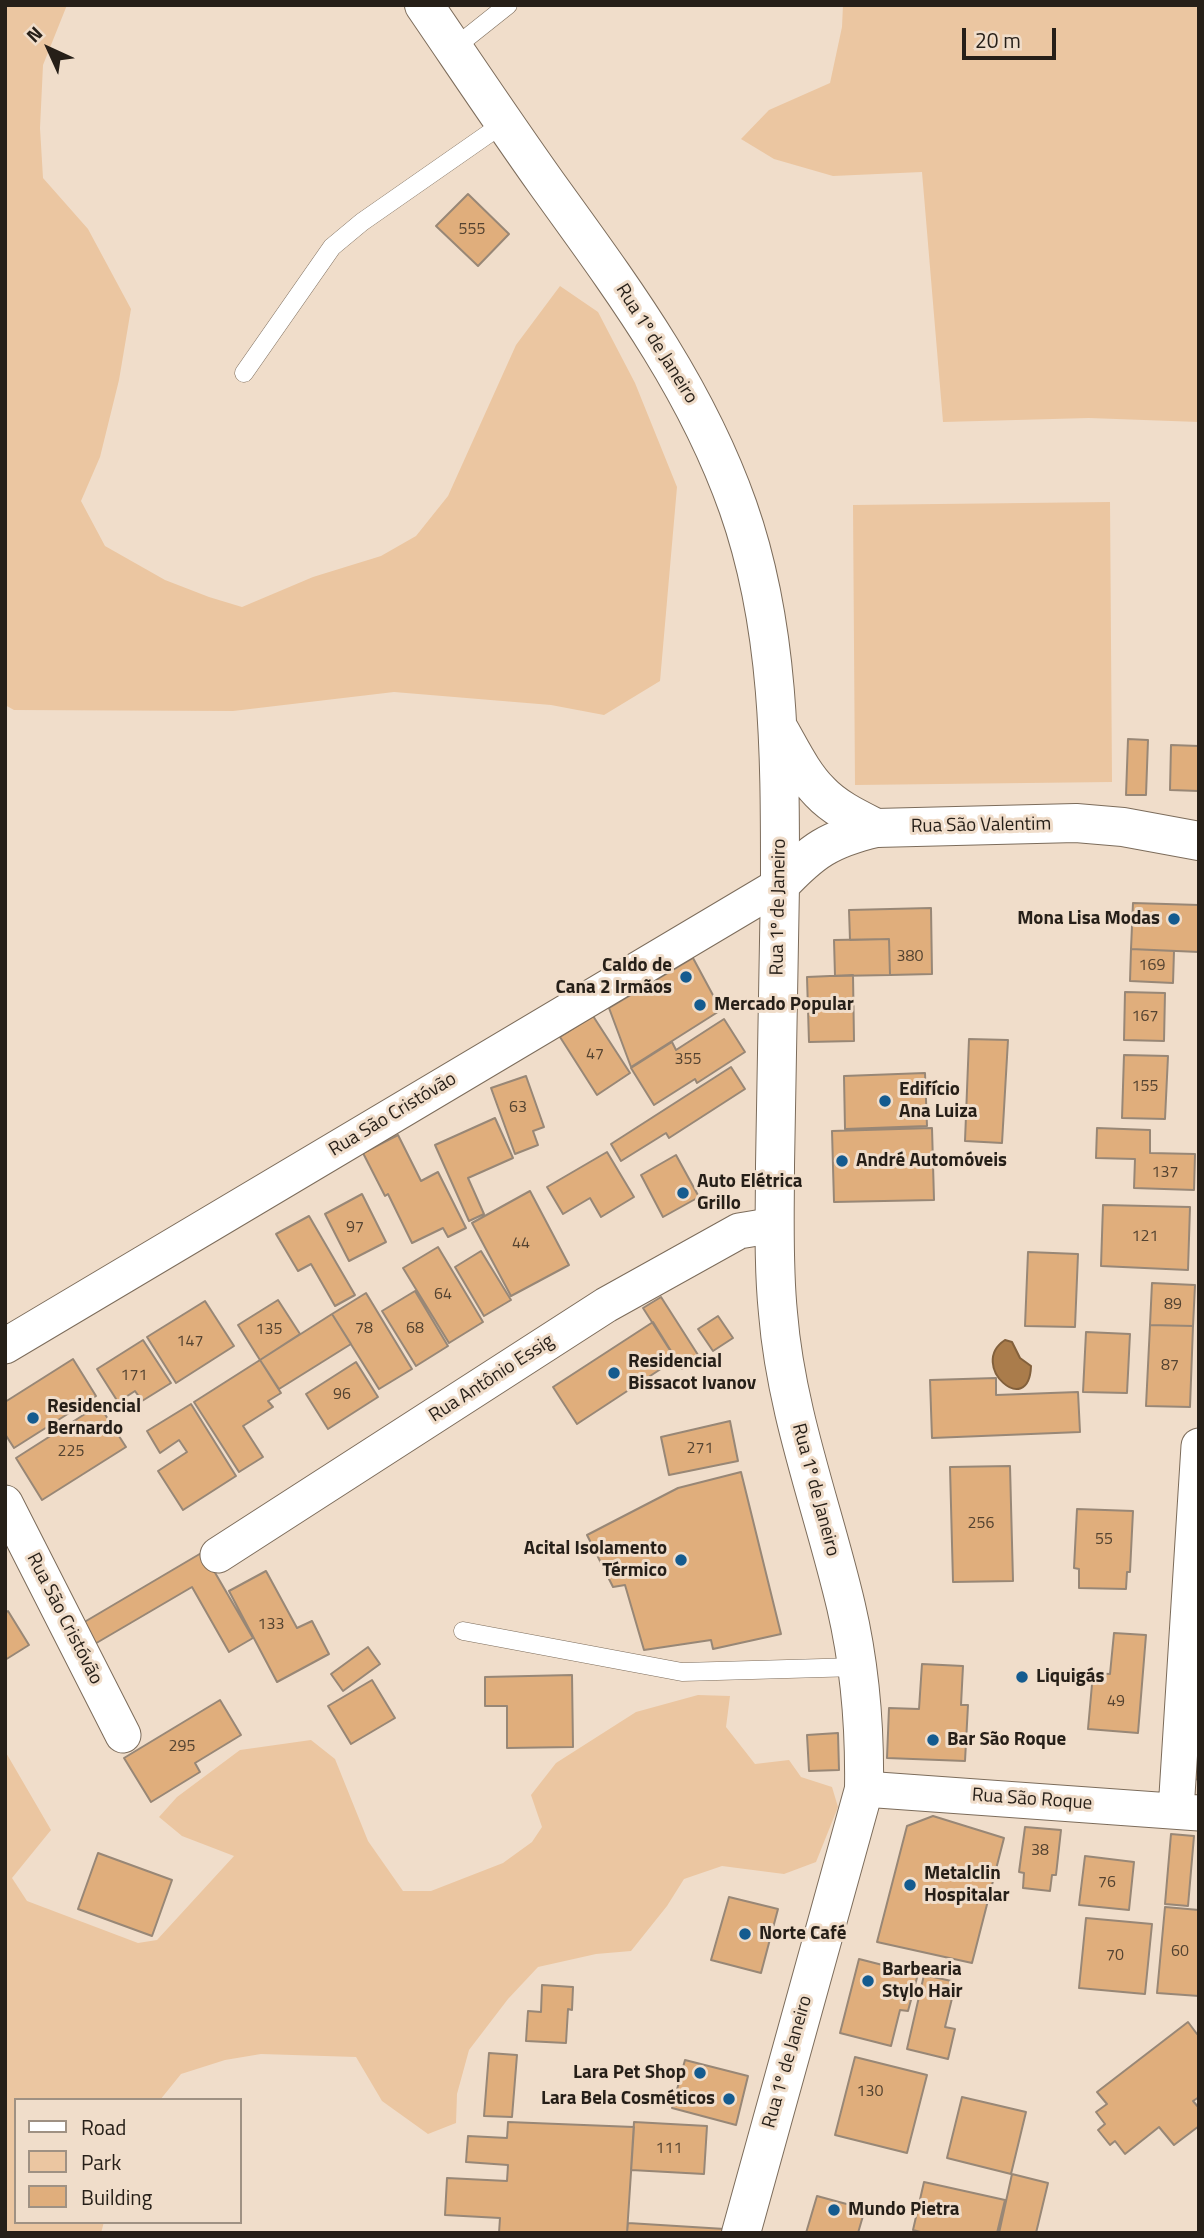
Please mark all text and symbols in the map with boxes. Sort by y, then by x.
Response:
north arrow [14,14,84,84]
scale bar [966,14,1060,58]
text: N [19,19,49,49]
text: 20 m [975,24,1021,56]
house number: 555 [459,220,485,240]
street label: Rua 1º de Janeiro [610,280,702,408]
street label: Rua São Valentim [911,813,1051,839]
street label: Rua 1º de Janeiro [766,838,792,976]
place label: Mona Lisa Modas [1017,908,1160,930]
marker: Mona Lisa Modas [1166,911,1182,927]
house number: 380 [897,947,923,967]
place label: Caldo de Cana 2 Irmãos [556,955,672,999]
house number: 169 [1139,956,1165,976]
marker: Caldo de Cana 2 Irmãos [678,969,694,985]
place label: Mercado Popular [714,994,854,1016]
marker: Mercado Popular [692,997,708,1013]
house number: 167 [1132,1007,1158,1027]
house number: 47 [586,1045,604,1065]
house number: 355 [675,1050,701,1070]
street label: Rua São Cristóvão [325,1068,461,1162]
house number: 155 [1132,1077,1158,1097]
place label: Edifício Ana Luiza [899,1079,978,1123]
marker: Edifício Ana Luiza [877,1093,893,1109]
house number: 63 [509,1098,527,1118]
place label: André Automóveis [856,1150,1007,1172]
marker: André Automóveis [834,1153,850,1169]
house number: 137 [1152,1163,1178,1183]
place label: Auto Elétrica Grillo [697,1171,803,1215]
marker: Auto Elétrica Grillo [675,1185,691,1201]
house number: 97 [346,1218,364,1238]
house number: 121 [1132,1227,1158,1247]
house number: 44 [512,1234,530,1254]
house number: 64 [434,1285,452,1305]
house number: 89 [1164,1295,1182,1315]
house number: 78 [355,1319,373,1339]
house number: 68 [406,1319,424,1339]
house number: 135 [256,1320,282,1340]
street label: Rua Antônio Essig [425,1330,559,1428]
house number: 147 [177,1332,203,1352]
place label: Residencial Bissacot Ivanov [628,1351,756,1395]
house number: 87 [1161,1356,1179,1376]
marker: Residencial Bissacot Ivanov [606,1365,622,1381]
house number: 171 [121,1366,147,1386]
house number: 96 [333,1385,351,1405]
place label: Residencial Bernardo [47,1396,141,1440]
marker: Residencial Bernardo [25,1410,41,1426]
street label: Rua 1º de Janeiro [786,1421,844,1559]
house number: 271 [687,1439,713,1459]
house number: 225 [58,1442,84,1462]
house number: 256 [968,1514,994,1534]
house number: 55 [1095,1530,1113,1550]
place label: Acital Isolamento Térmico [524,1538,667,1582]
street label: Rua São Cristóvão [21,1550,107,1688]
marker: Acital Isolamento Térmico [673,1552,689,1568]
house number: 133 [258,1615,284,1635]
place label: Liquigás [1036,1666,1104,1688]
marker: Liquigás [1014,1669,1030,1685]
house number: 49 [1107,1692,1125,1712]
place label: Bar São Roque [947,1729,1066,1751]
marker: Bar São Roque [925,1732,941,1748]
house number: 295 [169,1737,195,1757]
street label: Rua São Roque [971,1784,1093,1816]
house number: 38 [1031,1841,1049,1861]
place label: Metalclin Hospitalar [924,1863,1010,1907]
house number: 76 [1098,1873,1116,1893]
marker: Metalclin Hospitalar [902,1877,918,1893]
place label: Norte Café [759,1923,846,1945]
marker: Norte Café [737,1926,753,1942]
house number: 60 [1171,1942,1189,1962]
house number: 70 [1106,1946,1124,1966]
place label: Barbearia Stylo Hair [882,1959,963,2003]
marker: Barbearia Stylo Hair [860,1973,876,1989]
street label: Rua 1º de Janeiro [758,1993,818,2131]
place label: Lara Pet Shop [573,2062,686,2084]
marker: Lara Pet Shop [692,2065,708,2081]
house number: 130 [857,2082,883,2102]
place label: Lara Bela Cosméticos [541,2088,715,2110]
marker: Lara Bela Cosméticos [721,2091,737,2107]
legend [14,2098,242,2224]
text: Road [81,2111,126,2143]
house number: 111 [656,2139,682,2159]
text: Park [81,2146,121,2178]
text: Building [81,2181,152,2213]
place label: Mundo Pietra [848,2199,960,2221]
marker: Mundo Pietra [826,2202,842,2218]

